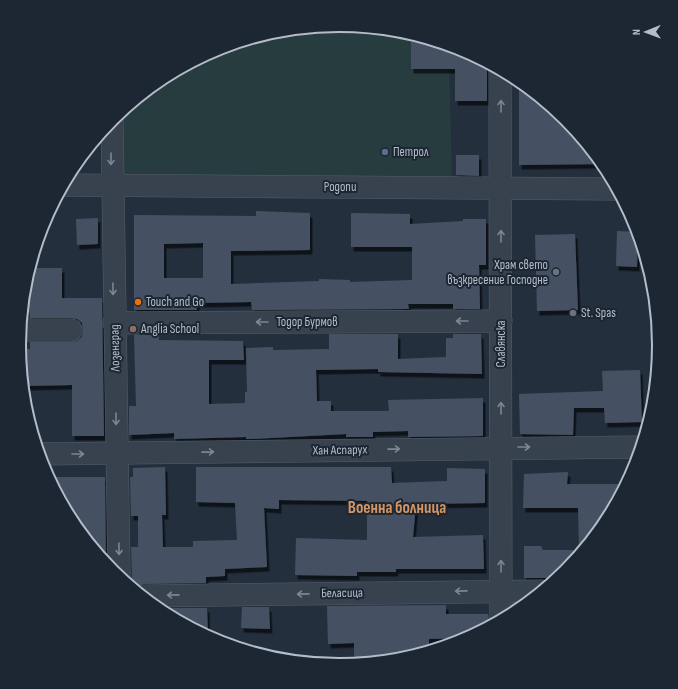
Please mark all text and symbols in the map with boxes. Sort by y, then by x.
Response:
north arrow [626,12,666,52]
text: N [630,29,643,35]
one-way arrow [497,100,504,113]
place label: Петрол [393,144,429,160]
marker: Петрол [380,147,390,157]
one-way arrow [107,152,115,165]
street label: Родопи [324,179,356,195]
one-way arrow [497,230,505,243]
place label: Храм свето възкресение Господне [447,257,548,288]
marker: Храм свето възкресение Господне [551,267,561,277]
one-way arrow [110,282,117,295]
place label: Touch and Go [146,294,204,310]
marker: Touch and Go [133,297,143,307]
place label: St. Spas [581,305,616,321]
marker: St. Spas [568,308,578,318]
street label: Тодор Бурмов [276,314,338,330]
one-way arrow [456,317,469,325]
one-way arrow [256,318,269,326]
street label: Славянска [493,320,509,368]
place label: Anglia School [140,321,199,337]
street label: Лозенград [107,324,123,373]
marker: Anglia School [128,324,138,334]
one-way arrow [497,402,505,415]
one-way arrow [112,412,120,425]
street label: Хан Аспарух [312,442,367,458]
one-way arrow [517,443,530,451]
one-way arrow [387,445,400,453]
one-way arrow [201,448,214,456]
one-way arrow [71,450,84,457]
district label: Военна болница [348,498,446,518]
one-way arrow [115,542,122,555]
one-way arrow [497,560,505,573]
street label: Беласица [321,585,363,601]
one-way arrow [455,588,468,595]
one-way arrow [297,590,310,597]
one-way arrow [167,591,180,599]

